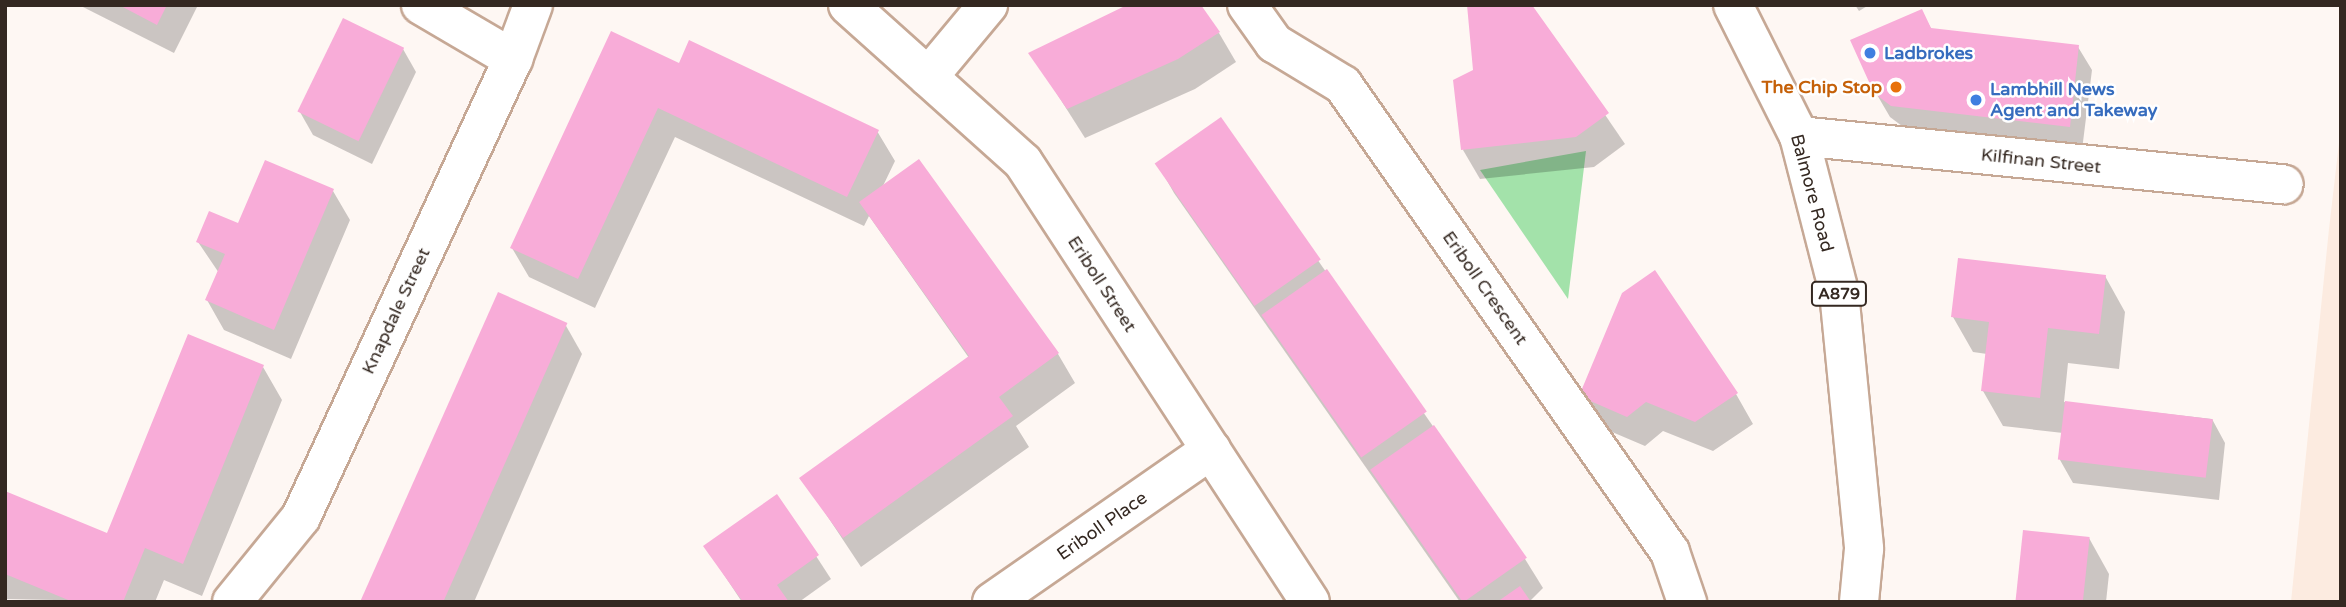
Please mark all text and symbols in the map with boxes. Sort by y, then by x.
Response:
place label: Ladbrokes [1884,42,1973,64]
marker: Ladbrokes [1862,45,1878,61]
place label: The Chip Stop [1762,76,1882,98]
marker: The Chip Stop [1888,79,1904,95]
place label: Lambhill News Agent and Takeway [1990,79,2157,122]
marker: Lambhill News Agent and Takeway [1968,92,1984,108]
street label: Balmore Road [1786,132,1838,254]
street label: Kilfinan Street [1980,144,2102,178]
street label: Eriboll Crescent [1438,227,1532,349]
street label: Eriboll Street [1063,232,1141,336]
street label: Knapdale Street [357,244,435,378]
road number: A879 [1809,282,1869,306]
street label: Eriboll Place [1053,487,1151,565]

